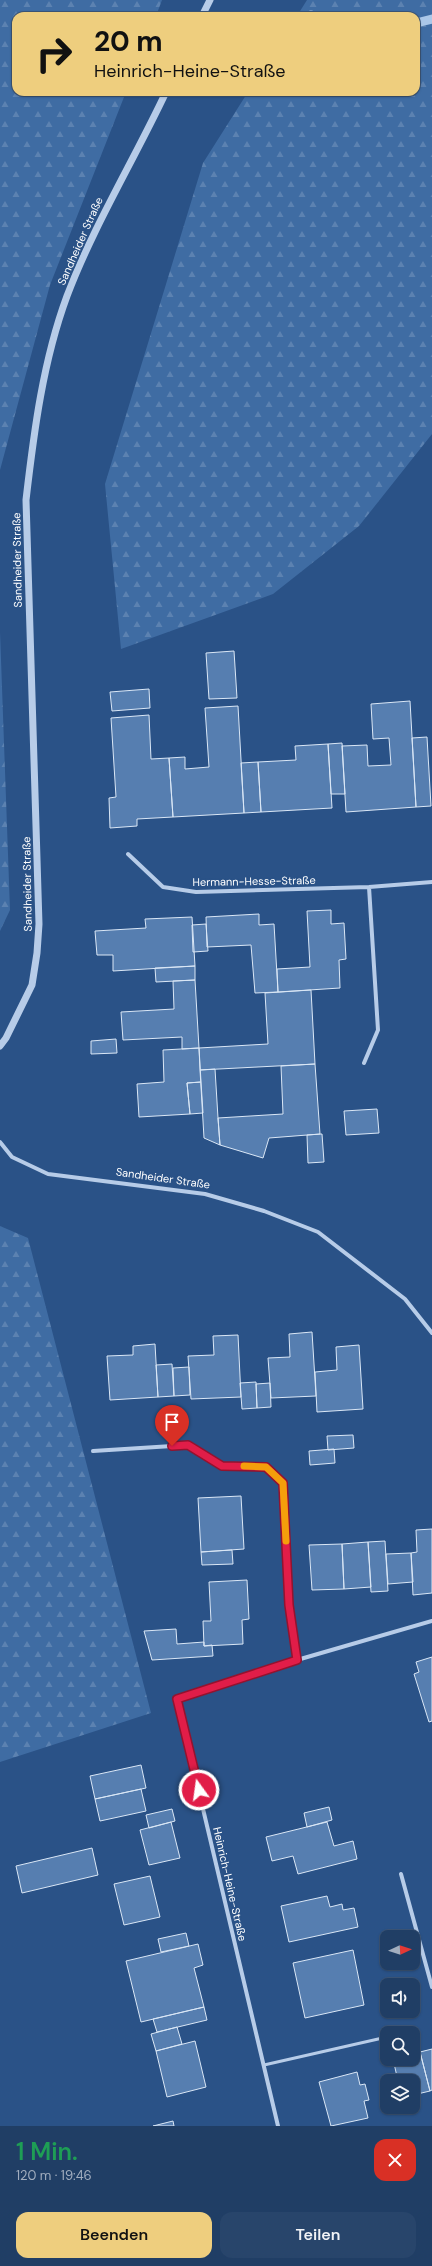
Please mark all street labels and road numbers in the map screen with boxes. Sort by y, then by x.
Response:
street label: Sandheider Straße [54,195,106,287]
street label: Sandheider Straße [9,512,25,608]
street label: Sandheider Straße [19,836,35,932]
street label: Hermann-Hesse-Straße [192,873,316,889]
street label: Sandheider Straße [115,1164,211,1192]
street label: Heinrich-Heine-Straße [210,1825,250,1943]

